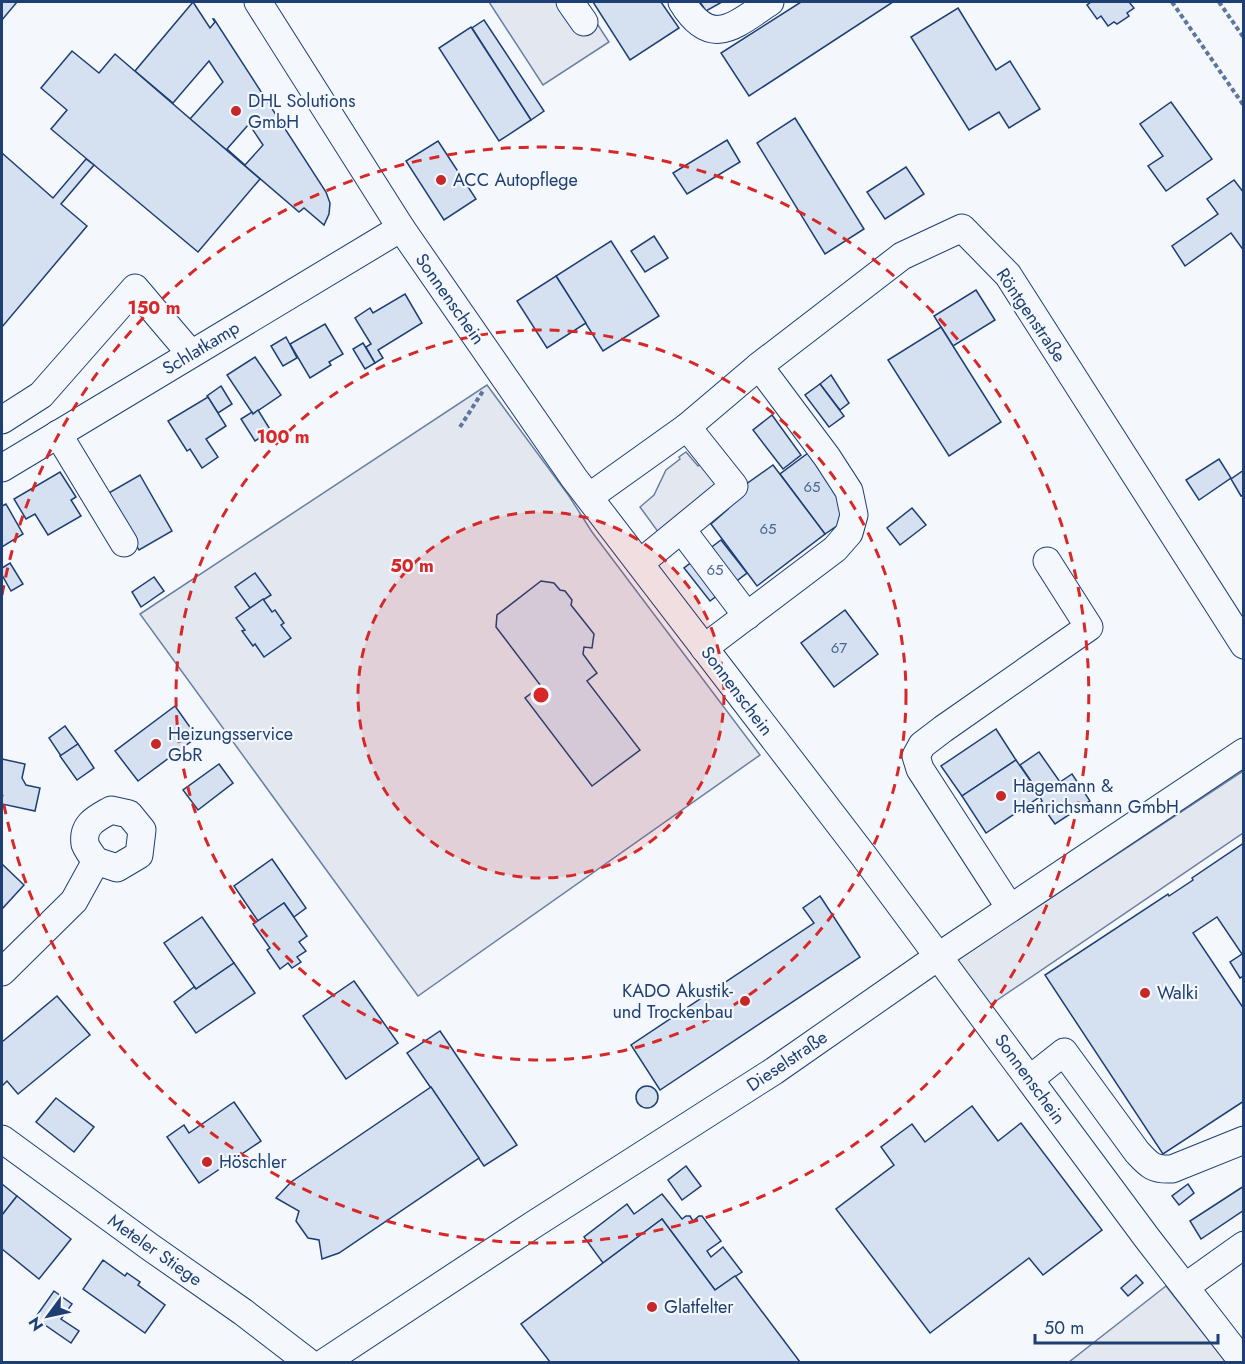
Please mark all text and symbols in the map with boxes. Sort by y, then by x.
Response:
place label: DHL Solutions GmbH [248,88,355,135]
marker: DHL Solutions GmbH [229,104,243,118]
place label: ACC Autopflege [453,167,578,193]
marker: ACC Autopflege [434,173,448,187]
street label: Sonnenschein [409,248,491,350]
street label: Röntgenstraße [990,263,1072,367]
text: 150 m [128,295,180,321]
street label: Schlatkamp [157,315,245,381]
text: 100 m [256,424,310,450]
house number: 65 [803,476,821,498]
house number: 65 [759,518,777,540]
text: 50 m [390,553,434,579]
house number: 65 [706,559,724,581]
house number: 67 [831,637,847,659]
street label: Sonnenschein [695,641,779,741]
centre of rings [531,685,551,705]
place label: Heizungsservice GbR [168,721,293,768]
marker: Heizungsservice GbR [149,737,163,751]
place label: Hagemann & Henrichsmann GmbH [1013,773,1179,820]
marker: Hagemann & Henrichsmann GmbH [994,789,1008,803]
place label: KADO Akustik- und Trockenbau [612,978,733,1025]
place label: Walki [1157,980,1198,1006]
marker: Walki [1138,986,1152,1000]
marker: KADO Akustik- und Trockenbau [738,994,752,1008]
street label: Dieselstraße [741,1024,833,1098]
street label: Sonnenschein [988,1028,1072,1130]
place label: Höschler [219,1149,287,1175]
marker: Höschler [200,1155,214,1169]
street label: Meteler Stiege [102,1208,208,1292]
north arrow [18,1286,78,1346]
place label: Glatfelter [664,1294,734,1320]
marker: Glatfelter [645,1300,659,1314]
scale bar [1035,1307,1218,1345]
text: N [23,1312,49,1335]
text: 50 m [1044,1315,1084,1341]

